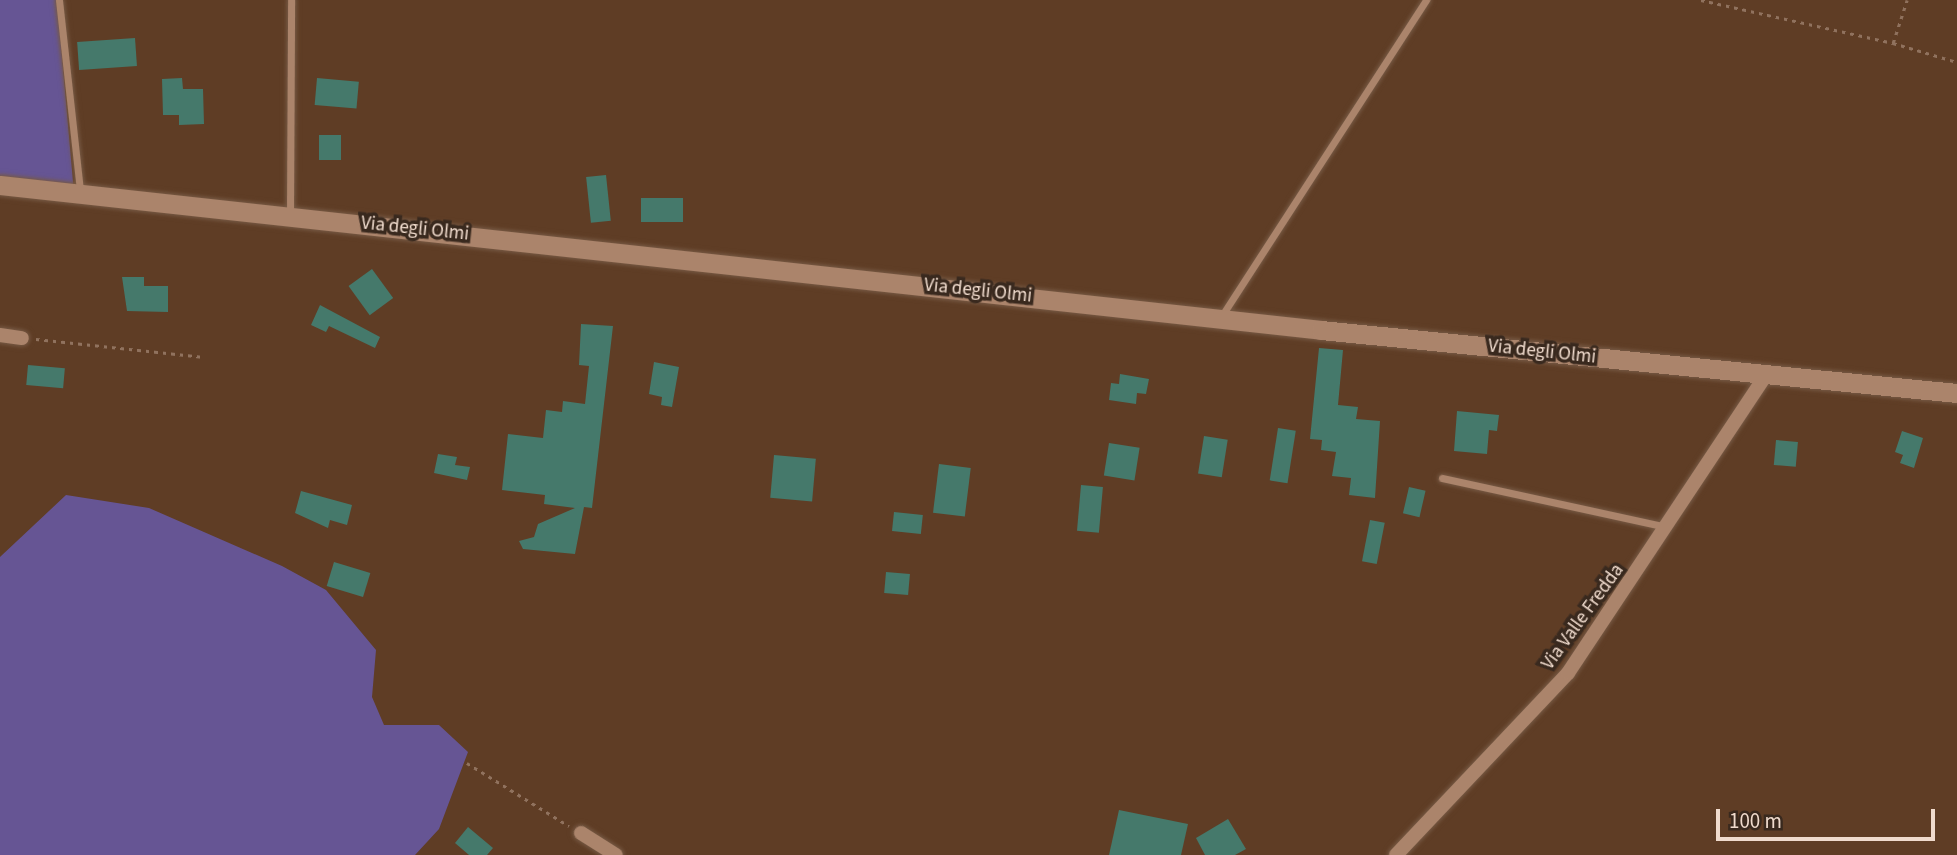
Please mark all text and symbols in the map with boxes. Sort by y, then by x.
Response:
street label: Via degli Olmi [360,212,470,246]
street label: Via degli Olmi [923,274,1033,308]
street label: Via degli Olmi [1487,335,1597,369]
street label: Via Valle Fredda [1537,560,1629,674]
scale bar [1719,796,1938,840]
text: 100 m [1729,806,1782,836]

